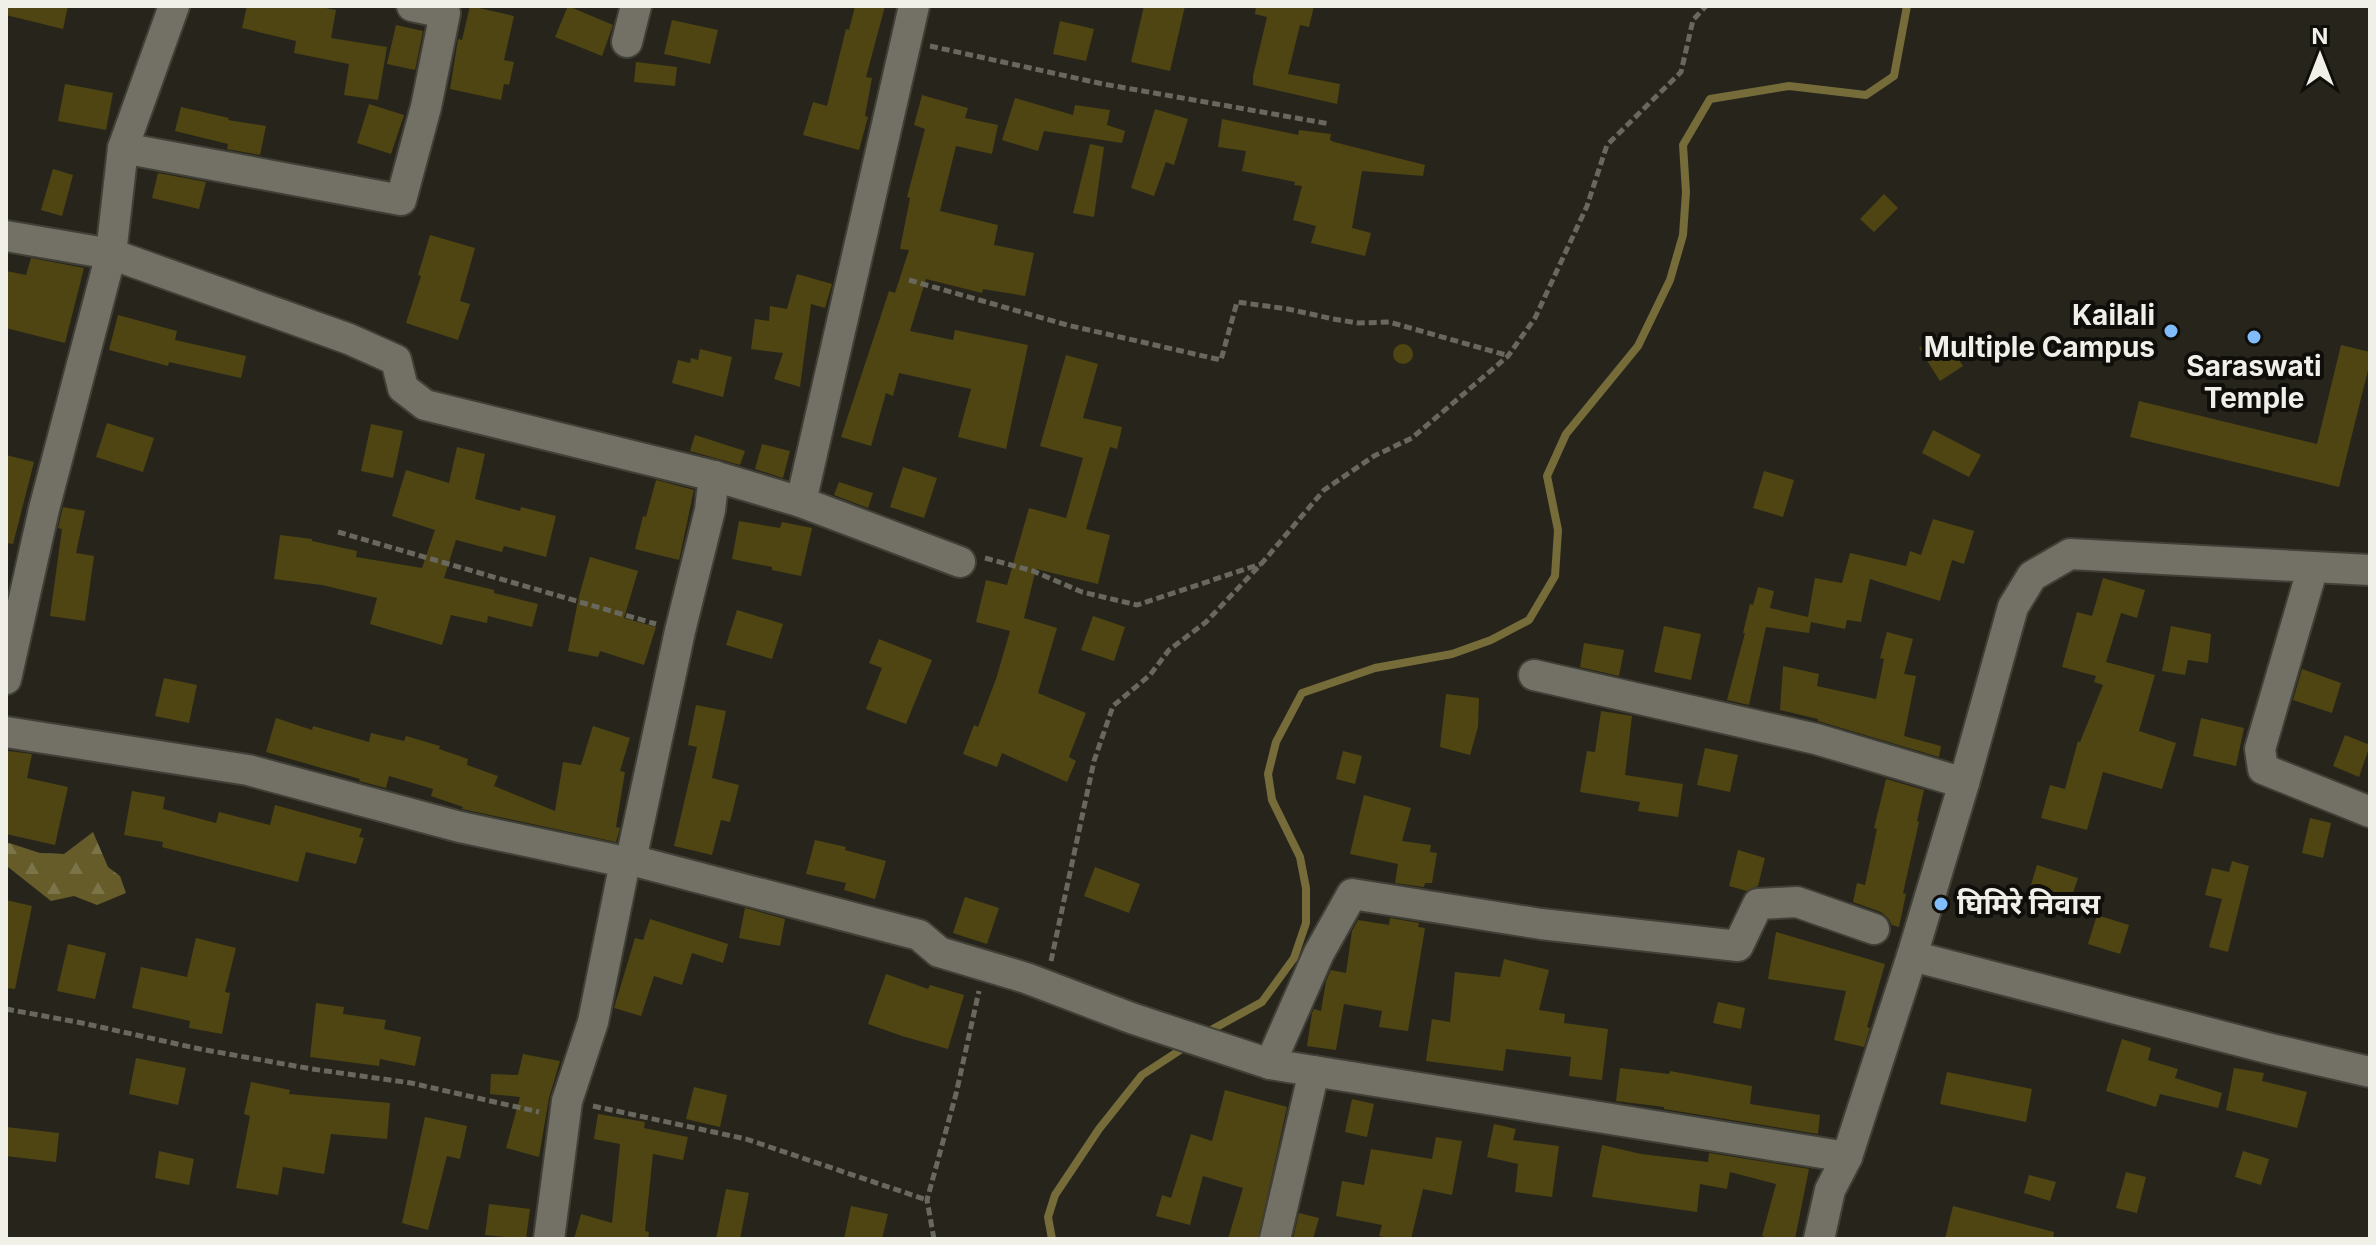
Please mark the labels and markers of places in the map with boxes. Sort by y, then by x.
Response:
place label: Kailali Multiple Campus [1924,298,2155,364]
marker: Kailali Multiple Campus [2162,322,2180,340]
marker: Saraswati Temple [2245,328,2263,346]
place label: Saraswati Temple [2186,349,2322,415]
place label: घिमिरे निवास [1957,887,2101,921]
marker: घिमिरे निवास [1932,895,1950,913]

